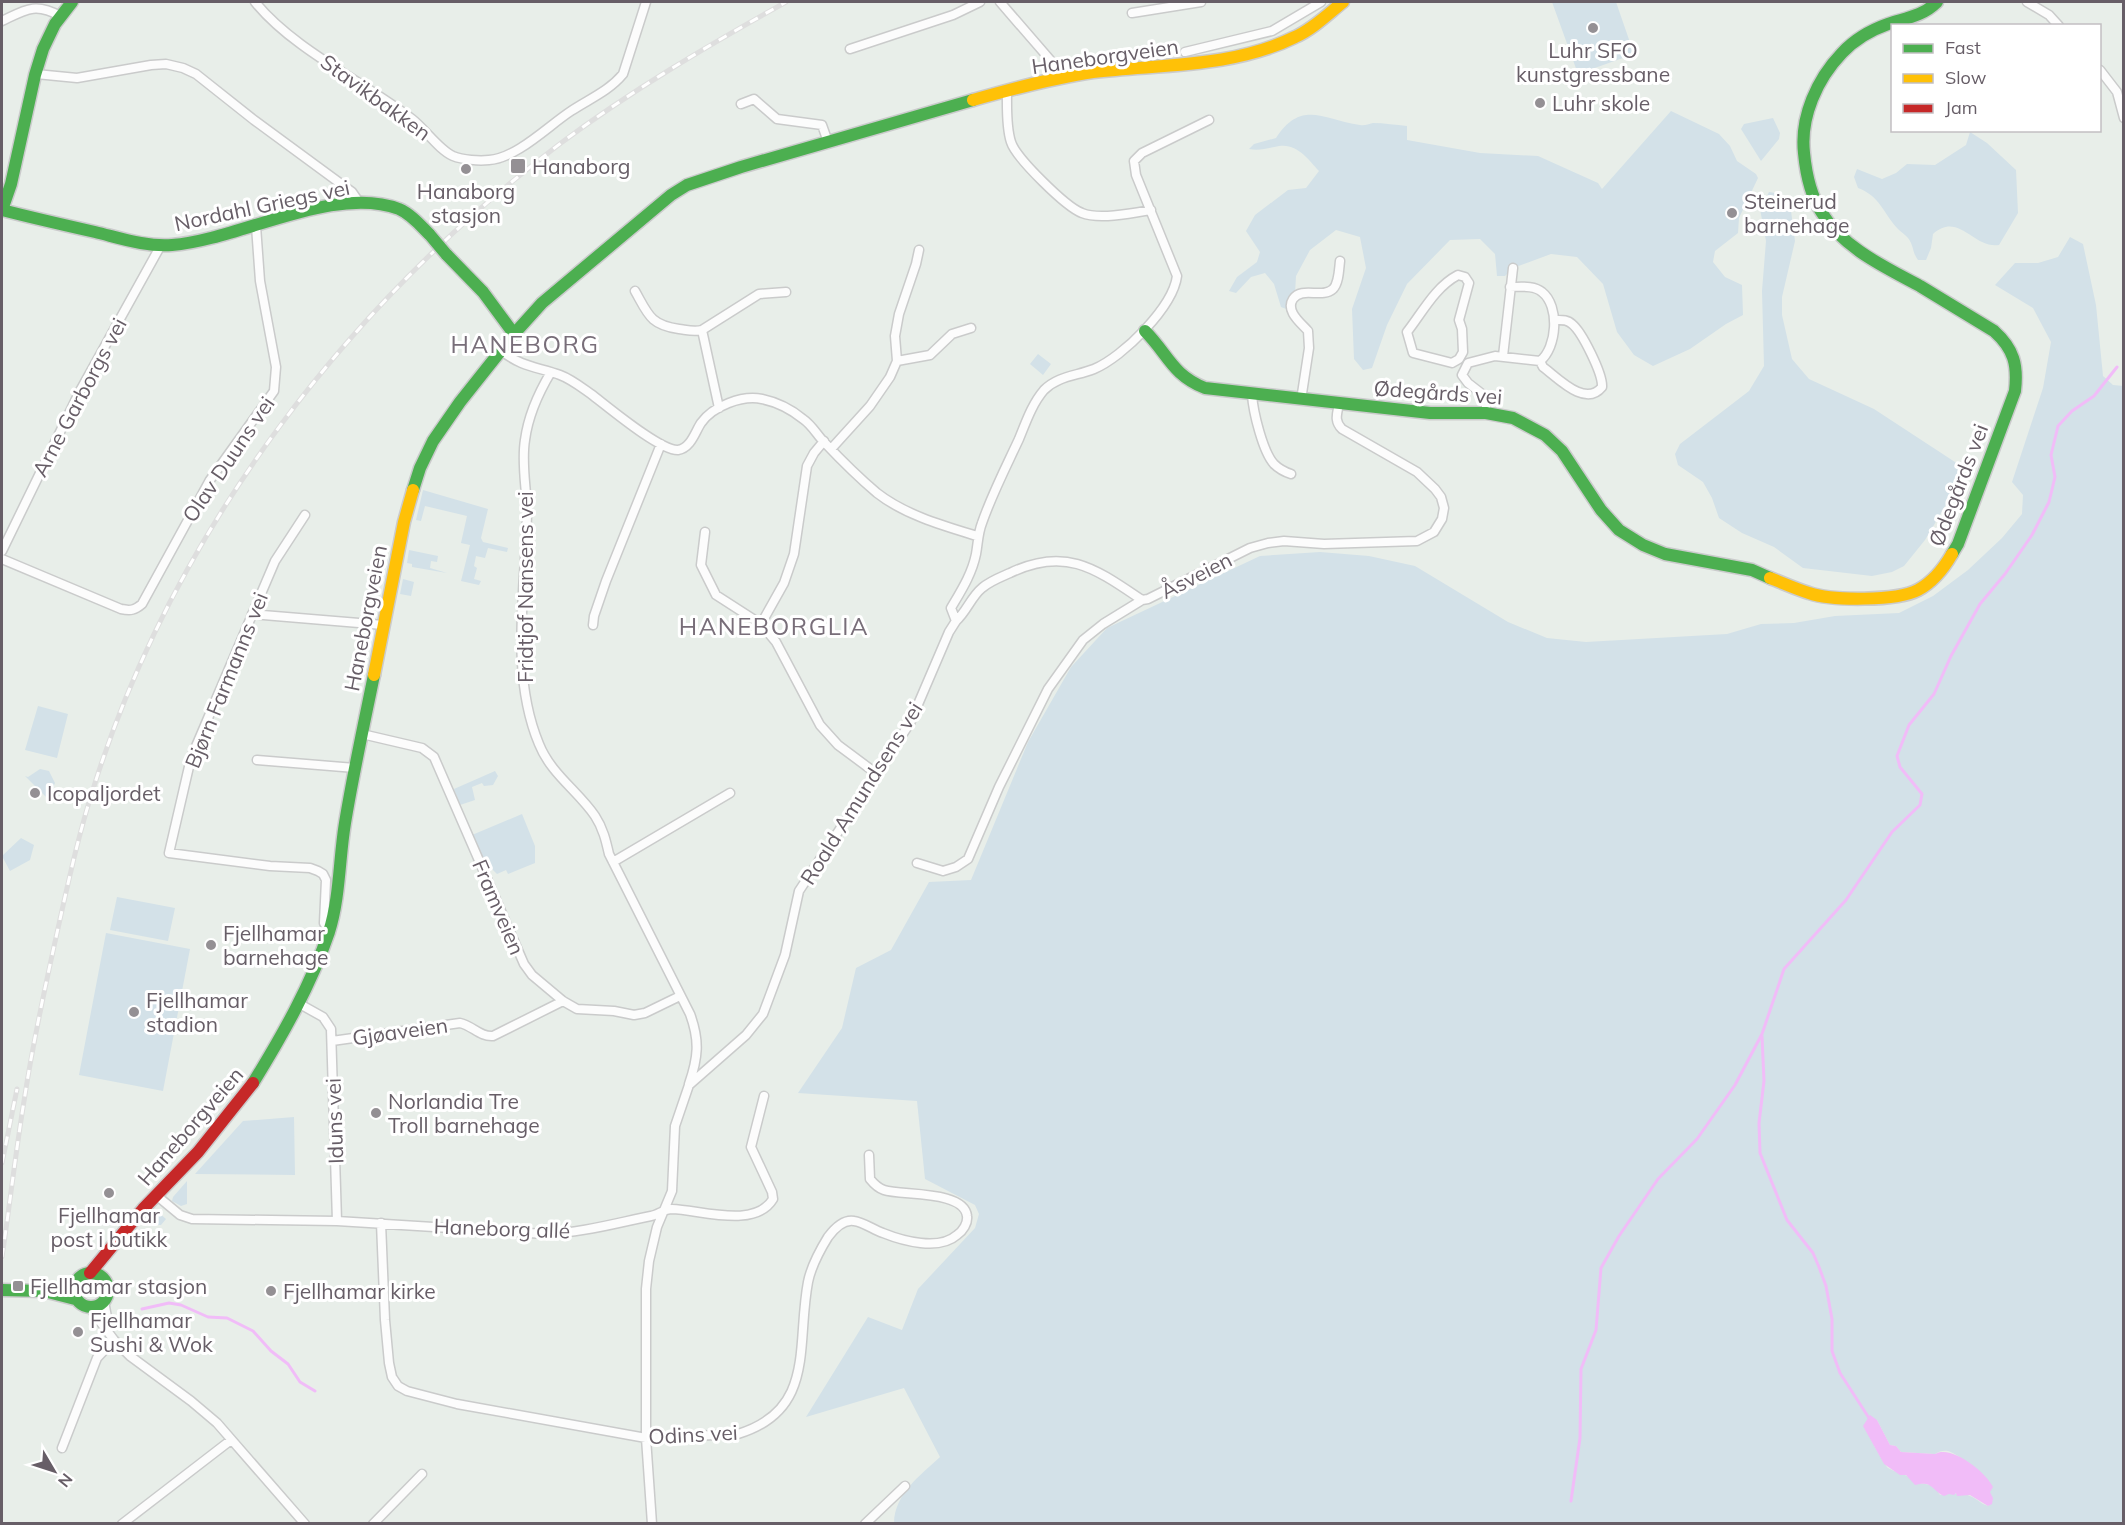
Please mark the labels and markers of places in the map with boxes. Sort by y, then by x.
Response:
marker: Luhr SFO kunstgressbane [1586,21,1600,35]
place label: Luhr SFO kunstgressbane [1516,37,1670,87]
place label: Luhr skole [1552,90,1650,116]
marker: Luhr skole [1533,96,1547,110]
place label: Hanaborg [532,153,630,179]
marker: Hanaborg [509,157,527,175]
marker: Hanaborg stasjon [459,162,473,176]
place label: Hanaborg stasjon [417,178,515,228]
place label: Steinerud barnehage [1744,188,1850,238]
marker: Steinerud barnehage [1725,206,1739,220]
place label: Icopaljordet [47,780,161,806]
marker: Icopaljordet [28,786,42,800]
place label: Fjellhamar barnehage [223,920,329,970]
marker: Fjellhamar barnehage [204,938,218,952]
place label: Fjellhamar stadion [146,987,248,1037]
marker: Fjellhamar stadion [127,1005,141,1019]
place label: Norlandia Tre Troll barnehage [388,1088,540,1138]
marker: Norlandia Tre Troll barnehage [369,1106,383,1120]
marker: Fjellhamar post i butikk [102,1186,116,1200]
place label: Fjellhamar post i butikk [51,1202,168,1252]
place label: Fjellhamar stasjon [30,1273,207,1299]
place label: Fjellhamar kirke [283,1278,436,1304]
marker: Fjellhamar stasjon [11,1279,25,1293]
marker: Fjellhamar kirke [264,1284,278,1298]
place label: Fjellhamar Sushi & Wok [90,1307,213,1357]
marker: Fjellhamar Sushi & Wok [71,1325,85,1339]

